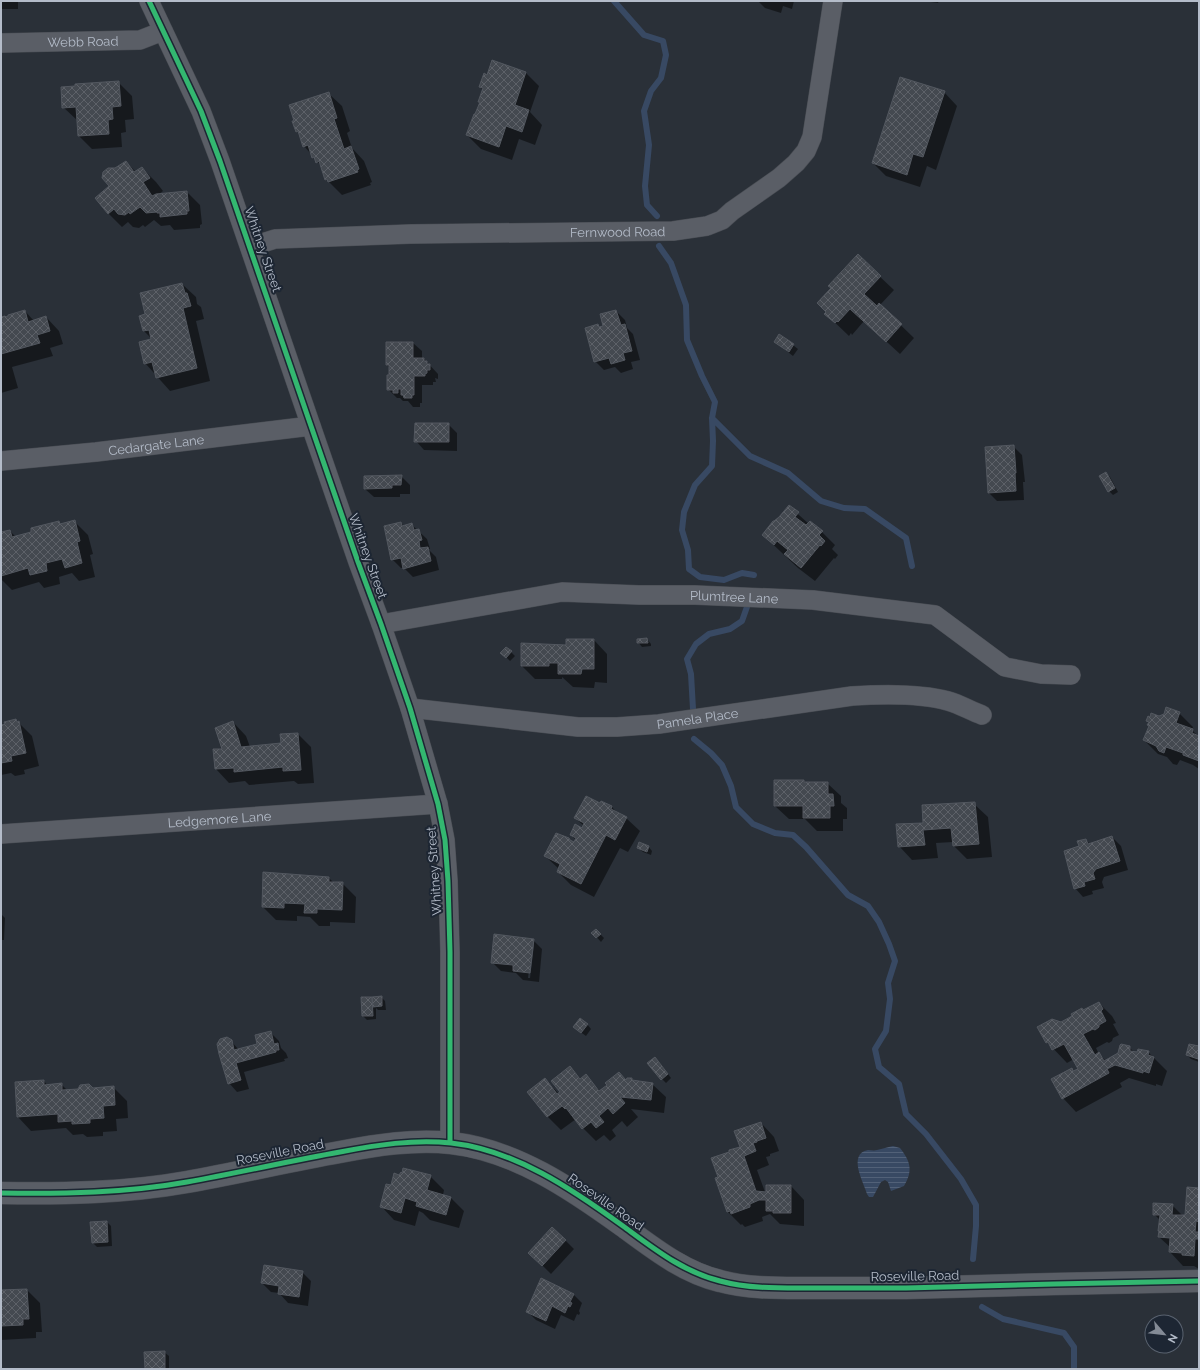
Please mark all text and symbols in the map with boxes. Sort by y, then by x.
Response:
street label: Webb Road [47,33,119,49]
street label: Whitney Street [241,204,285,294]
street label: Fernwood Road [570,224,665,240]
street label: Cedargate Lane [107,431,205,458]
street label: Whitney Street [346,511,391,601]
street label: Plumtree Lane [690,588,779,606]
street label: Pamela Place [656,705,739,732]
street label: Ledgemore Lane [167,808,272,830]
street label: Whitney Street [423,825,445,916]
street label: Roseville Road [235,1136,325,1168]
street label: Roseville Road [565,1170,647,1234]
street label: Roseville Road [871,1268,959,1284]
north arrow [1144,1314,1184,1354]
text: N [1165,1332,1180,1345]

